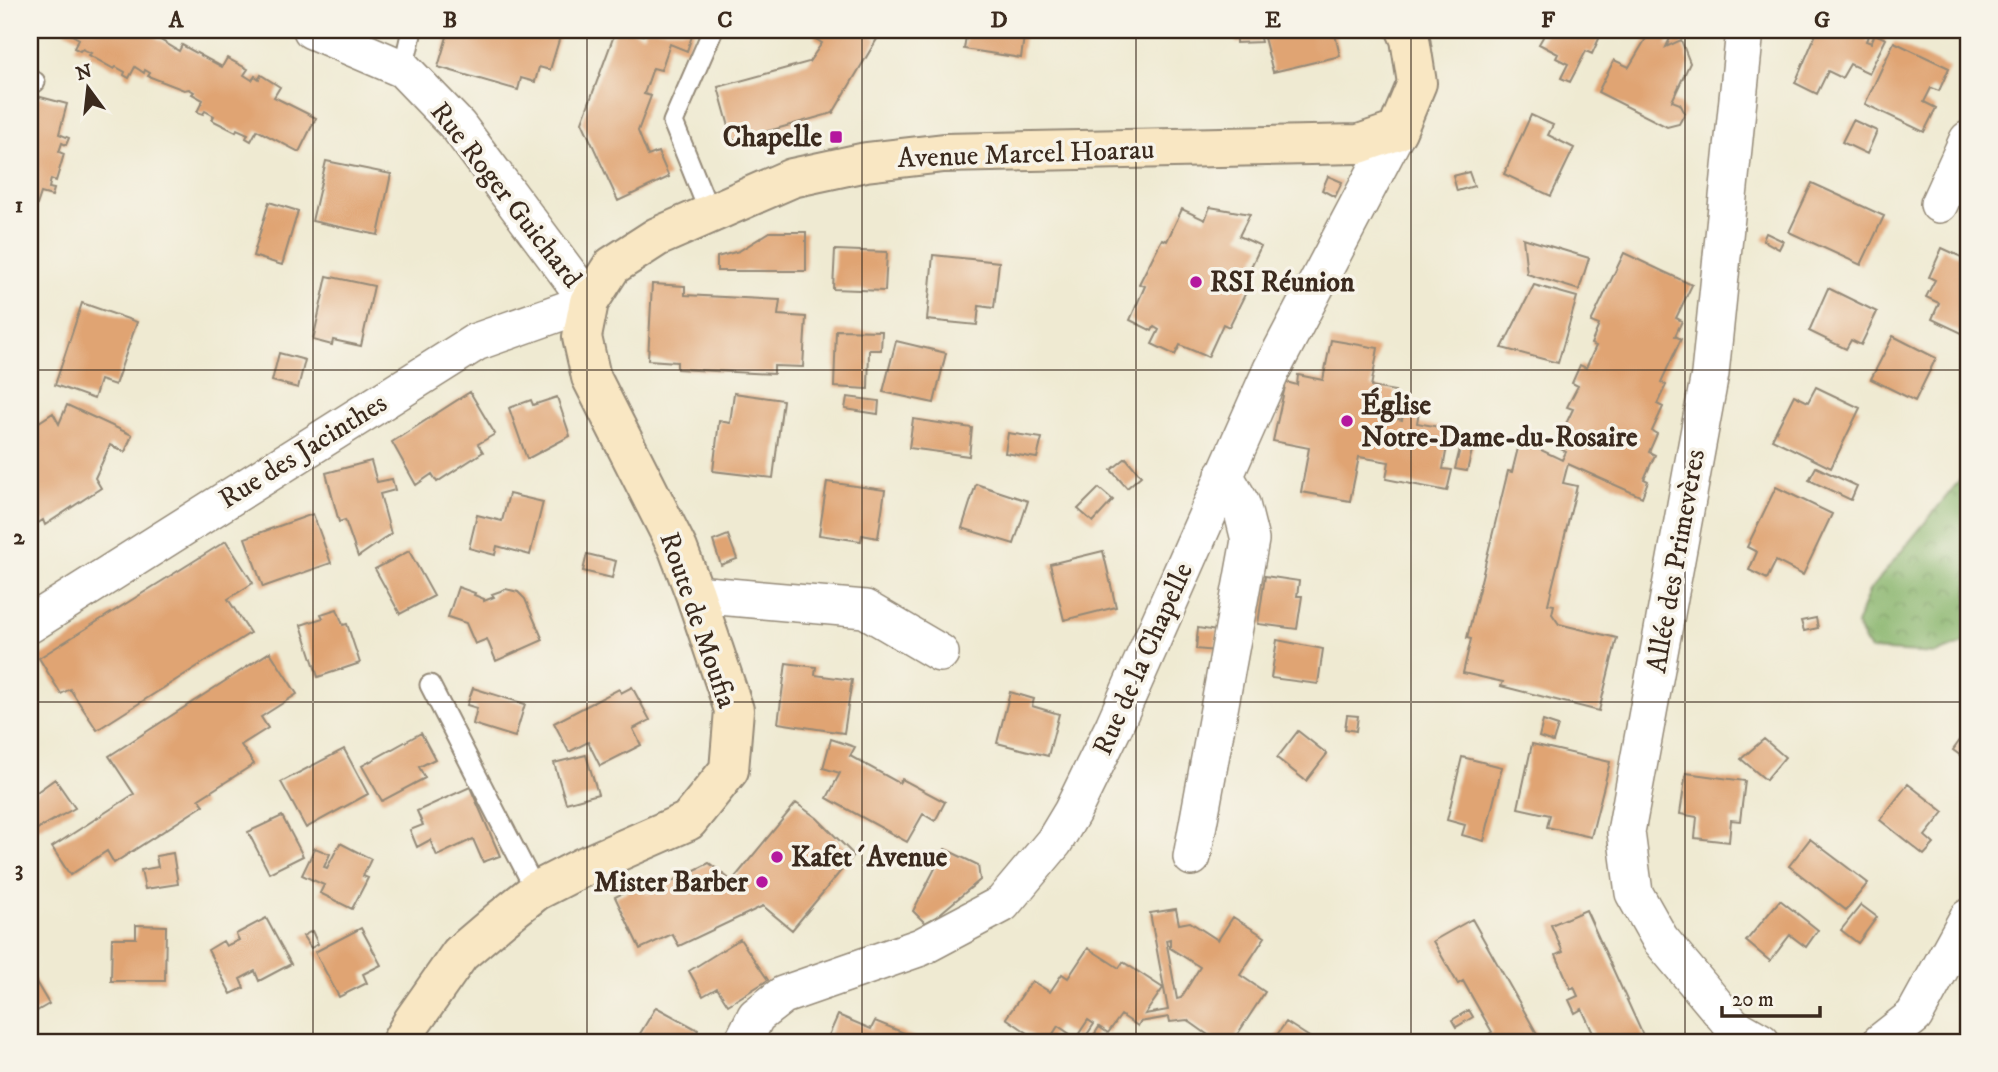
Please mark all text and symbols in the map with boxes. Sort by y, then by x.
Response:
text: A [168,6,185,35]
text: B [443,6,457,35]
text: C [717,6,733,35]
text: D [990,6,1008,35]
text: E [1265,6,1281,35]
text: F [1541,6,1556,35]
text: G [1814,6,1830,35]
north arrow [52,52,122,122]
text: N [73,60,95,86]
street label: Rue Roger Guichard [422,95,590,295]
place label: Chapelle [723,120,822,155]
marker: Chapelle [828,129,844,145]
street label: Avenue Marcel Hoarau [897,132,1155,176]
text: 1 [15,191,23,220]
place label: RSI Réunion [1210,265,1355,300]
marker: RSI Réunion [1188,274,1204,290]
street label: Rue des Jacinthes [213,385,393,517]
place label: Église Notre-Dame-du-Rosaire [1361,387,1638,455]
marker: Église Notre-Dame-du-Rosaire [1339,413,1355,429]
street label: Allée des Primevères [1639,447,1713,675]
text: 2 [13,523,25,552]
street label: Route de Moufia [652,527,744,713]
street label: Rue de la Chapelle [1085,557,1201,761]
place label: Kafet´Avenue [791,840,948,875]
marker: Kafet´Avenue [769,849,785,865]
text: 3 [15,855,23,884]
place label: Mister Barber [594,865,749,900]
marker: Mister Barber [754,874,770,890]
scale bar [1722,974,1820,1018]
text: 20 m [1732,987,1774,1013]

